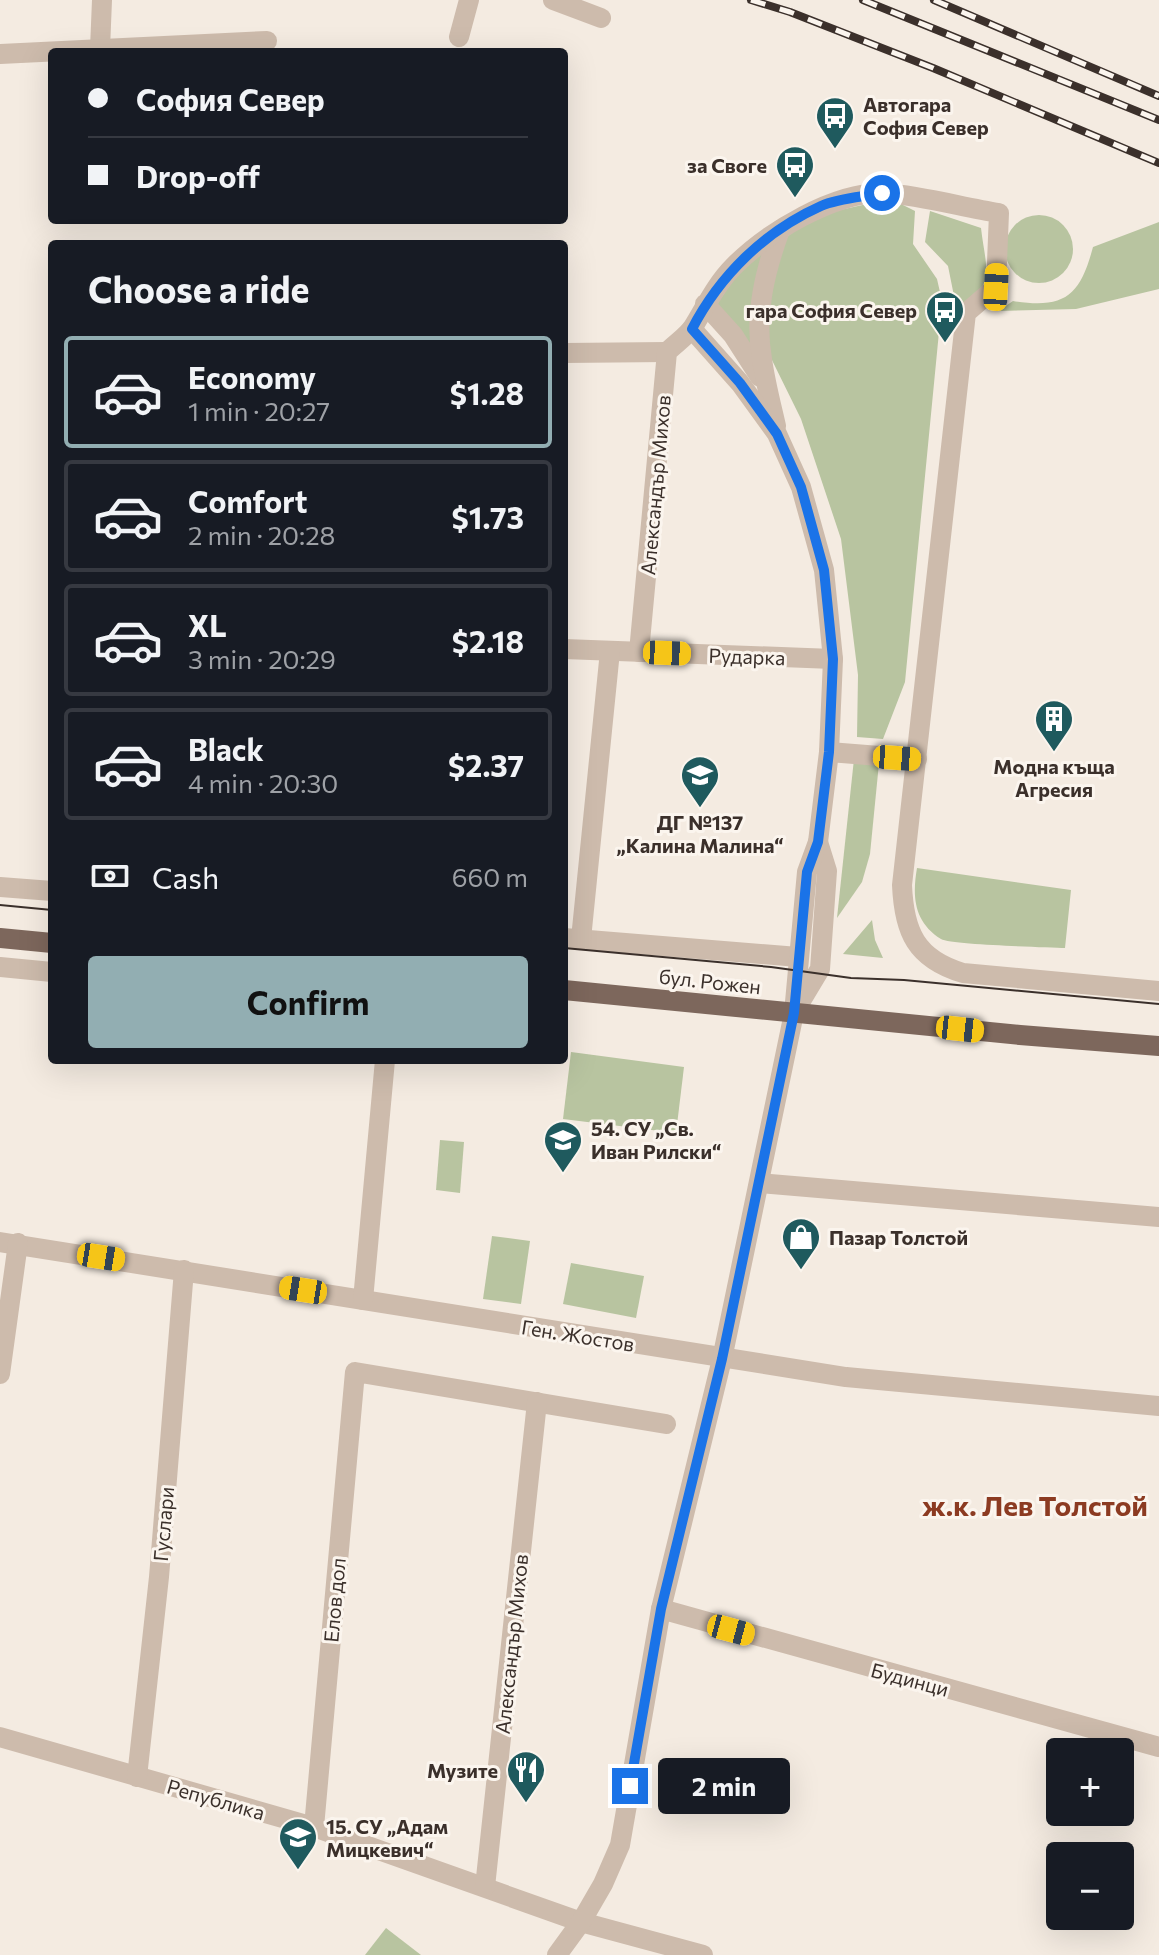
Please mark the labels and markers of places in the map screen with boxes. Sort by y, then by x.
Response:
place label: Автогара София Север [863,92,989,139]
bus stop icon: Автогара София Север [814,95,856,150]
bus stop icon: за Своге [774,144,816,199]
place label: за Своге [687,153,767,177]
bus stop icon: гара София Север [924,289,966,344]
place label: гара София Север [746,298,917,322]
building icon: Модна къща Агресия [1033,698,1075,753]
school or university icon: ДГ №137 „Калина Малина“ [679,754,721,809]
place label: Модна къща Агресия [993,754,1115,801]
place label: ДГ №137 „Калина Малина“ [617,810,783,857]
place label: 54. СУ „Св. Иван Рилски“ [591,1116,721,1163]
school or university icon: 54. СУ „Св. Иван Рилски“ [542,1119,584,1174]
shop icon: Пазар Толстой [780,1216,822,1271]
place label: Пазар Толстой [829,1225,968,1249]
restaurant icon: Музите [505,1749,547,1804]
place label: Музите [427,1758,498,1782]
place label: 15. СУ „Адам Мицкевич“ [326,1814,448,1861]
school or university icon: 15. СУ „Адам Мицкевич“ [277,1816,319,1871]

